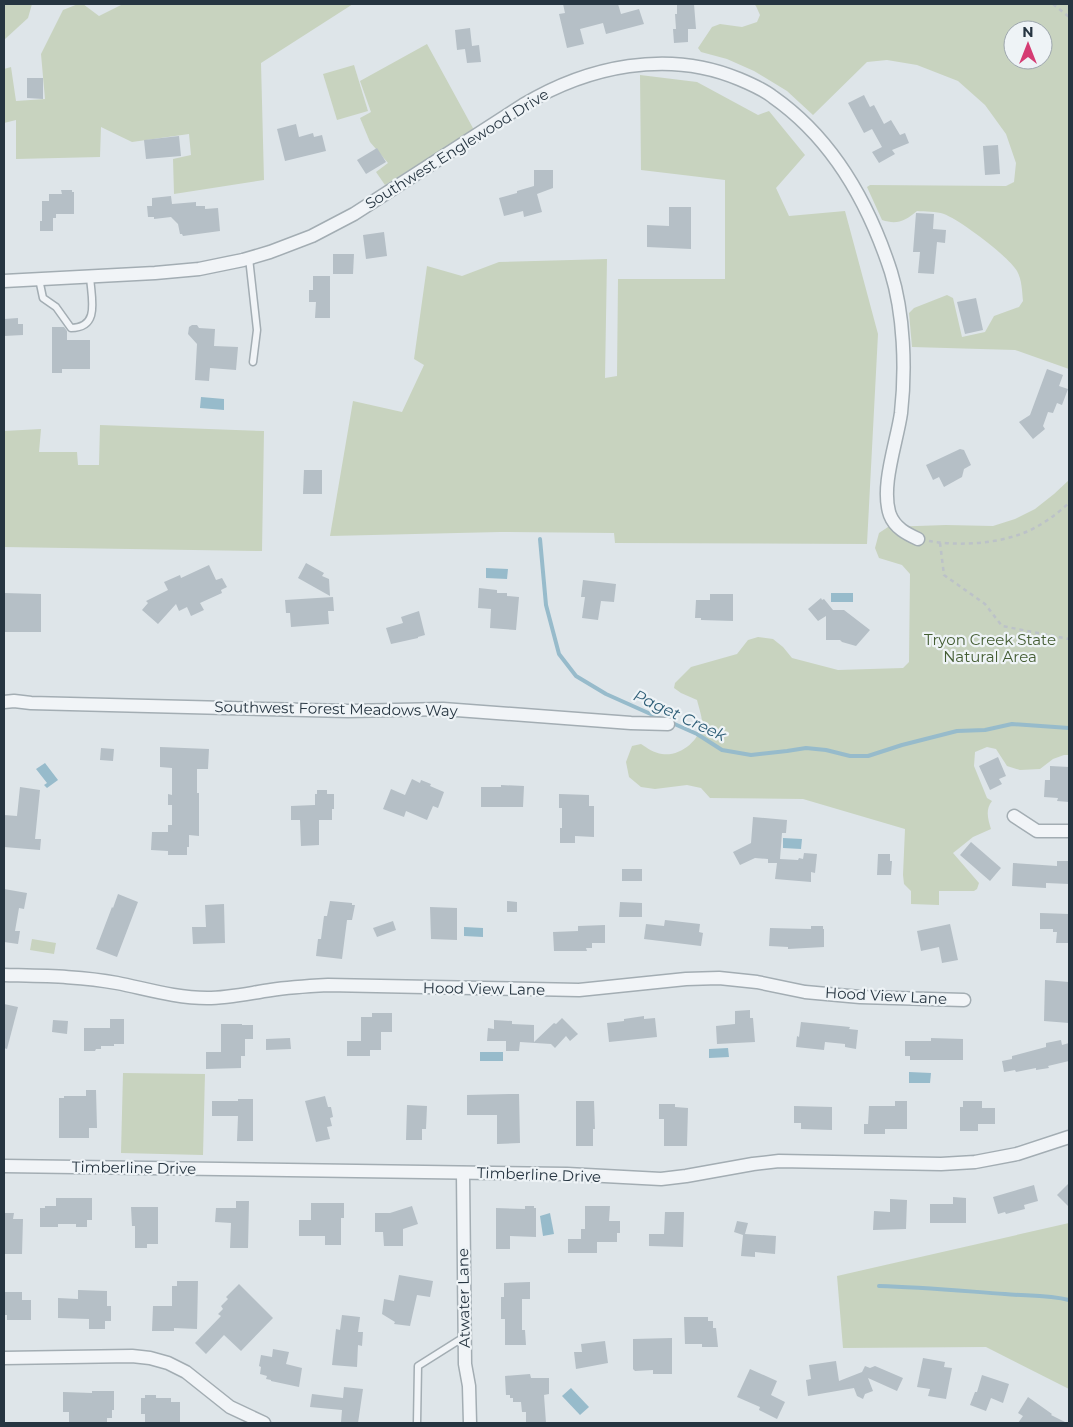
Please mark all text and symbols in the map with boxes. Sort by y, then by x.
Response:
north arrow [1003,20,1053,70]
text: N [1022,23,1034,41]
street label: Southwest Englewood Drive [362,84,552,213]
park label: Tryon Creek State Natural Area [924,630,1056,666]
water label: Paget Creek [630,686,730,746]
street label: Southwest Forest Meadows Way [214,697,459,720]
street label: Hood View Lane [423,978,545,999]
street label: Hood View Lane [824,983,948,1008]
street label: Timberline Drive [72,1157,196,1178]
street label: Timberline Drive [477,1163,601,1186]
street label: Atwater Lane [453,1248,474,1348]

